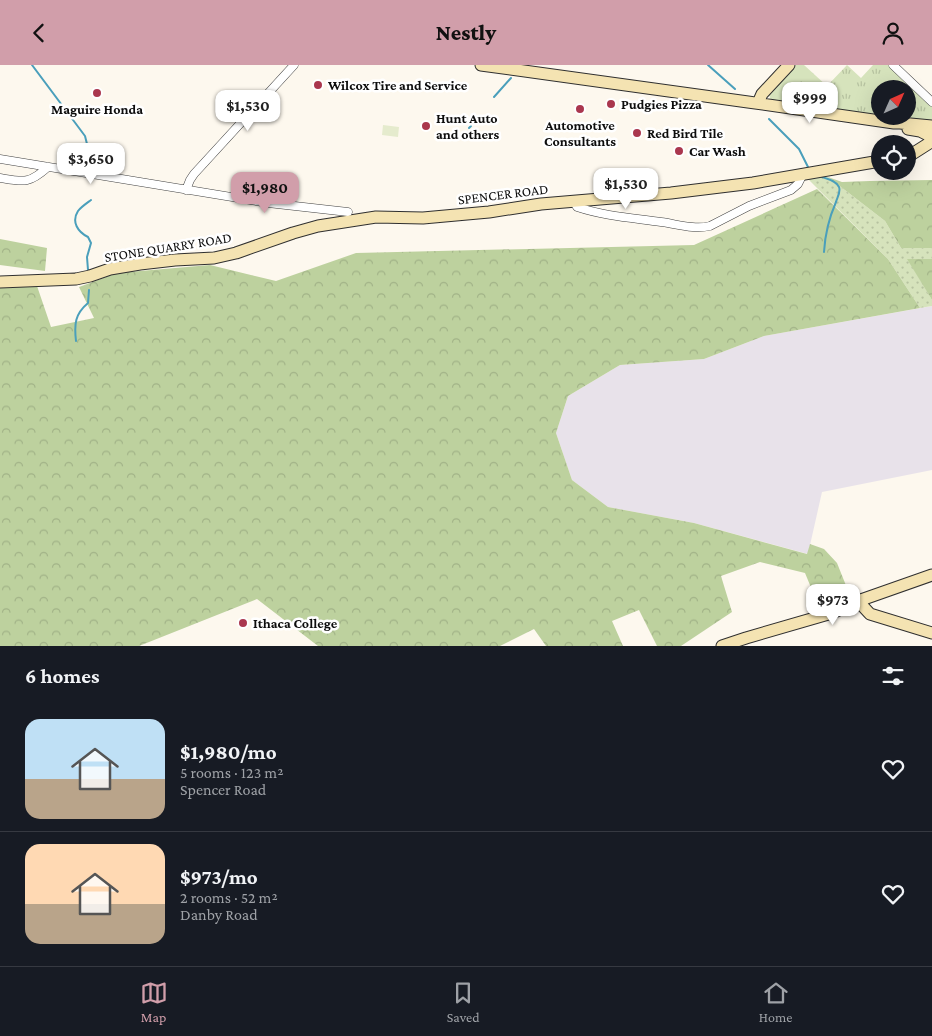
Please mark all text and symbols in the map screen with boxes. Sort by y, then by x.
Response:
icon: back [25,19,53,47]
icon: person [879,19,907,47]
text: Nestly [436,20,496,45]
place label: Wilcox Tire and Service [327,77,468,93]
marker: Wilcox Tire and Service [312,79,324,91]
north arrow [871,80,916,125]
map controls [871,80,916,180]
pin: $999 [780,82,840,124]
marker: Maguire Honda [91,87,103,99]
pin: $1,530 [207,89,289,132]
text: $999 [793,89,827,106]
place label: Pudgies Pizza [621,96,702,112]
text: $1,530 [226,97,270,114]
marker: Pudgies Pizza [605,98,617,110]
place label: Maguire Honda [51,101,143,117]
marker: Automotive Consultants [574,103,586,115]
place label: Hunt Auto and others [436,110,500,142]
place label: Automotive Consultants [544,117,616,149]
marker: Hunt Auto and others [420,120,432,132]
place label: Red Bird Tile [647,125,724,141]
marker: Red Bird Tile [631,127,643,139]
button: locate [871,135,916,180]
pin: $3,650 [50,143,132,185]
place label: Car Wash [689,143,746,159]
marker: Car Wash [673,145,685,157]
text: $3,650 [68,150,114,167]
pin: $1,530 [585,167,667,210]
pin: $1,980 [224,171,306,214]
text: $1,530 [604,175,648,192]
text: $1,980 [242,179,288,196]
street label: SPENCER ROAD [457,181,549,207]
street label: STONE QUARRY ROAD [103,229,233,265]
pin: $973 [803,583,863,626]
text: $973 [817,591,849,608]
place label: Ithaca College [253,615,338,631]
marker: Ithaca College [237,617,249,629]
icon: filters [879,662,907,690]
text: 6 homes [25,664,100,688]
icon: home [65,739,125,799]
text: $1,980/mo [180,740,277,764]
icon: heart [879,755,907,783]
text: 5 rooms · 123 m² [180,764,283,781]
text: Spencer Road [180,781,266,798]
icon: home [65,864,125,924]
text: $973/mo [180,865,258,889]
icon: heart [879,880,907,908]
text: 2 rooms · 52 m² [180,889,278,906]
text: Danby Road [180,906,258,923]
tab: Map [140,979,168,1025]
tab: Saved [447,979,480,1025]
tab: Home [759,979,792,1025]

